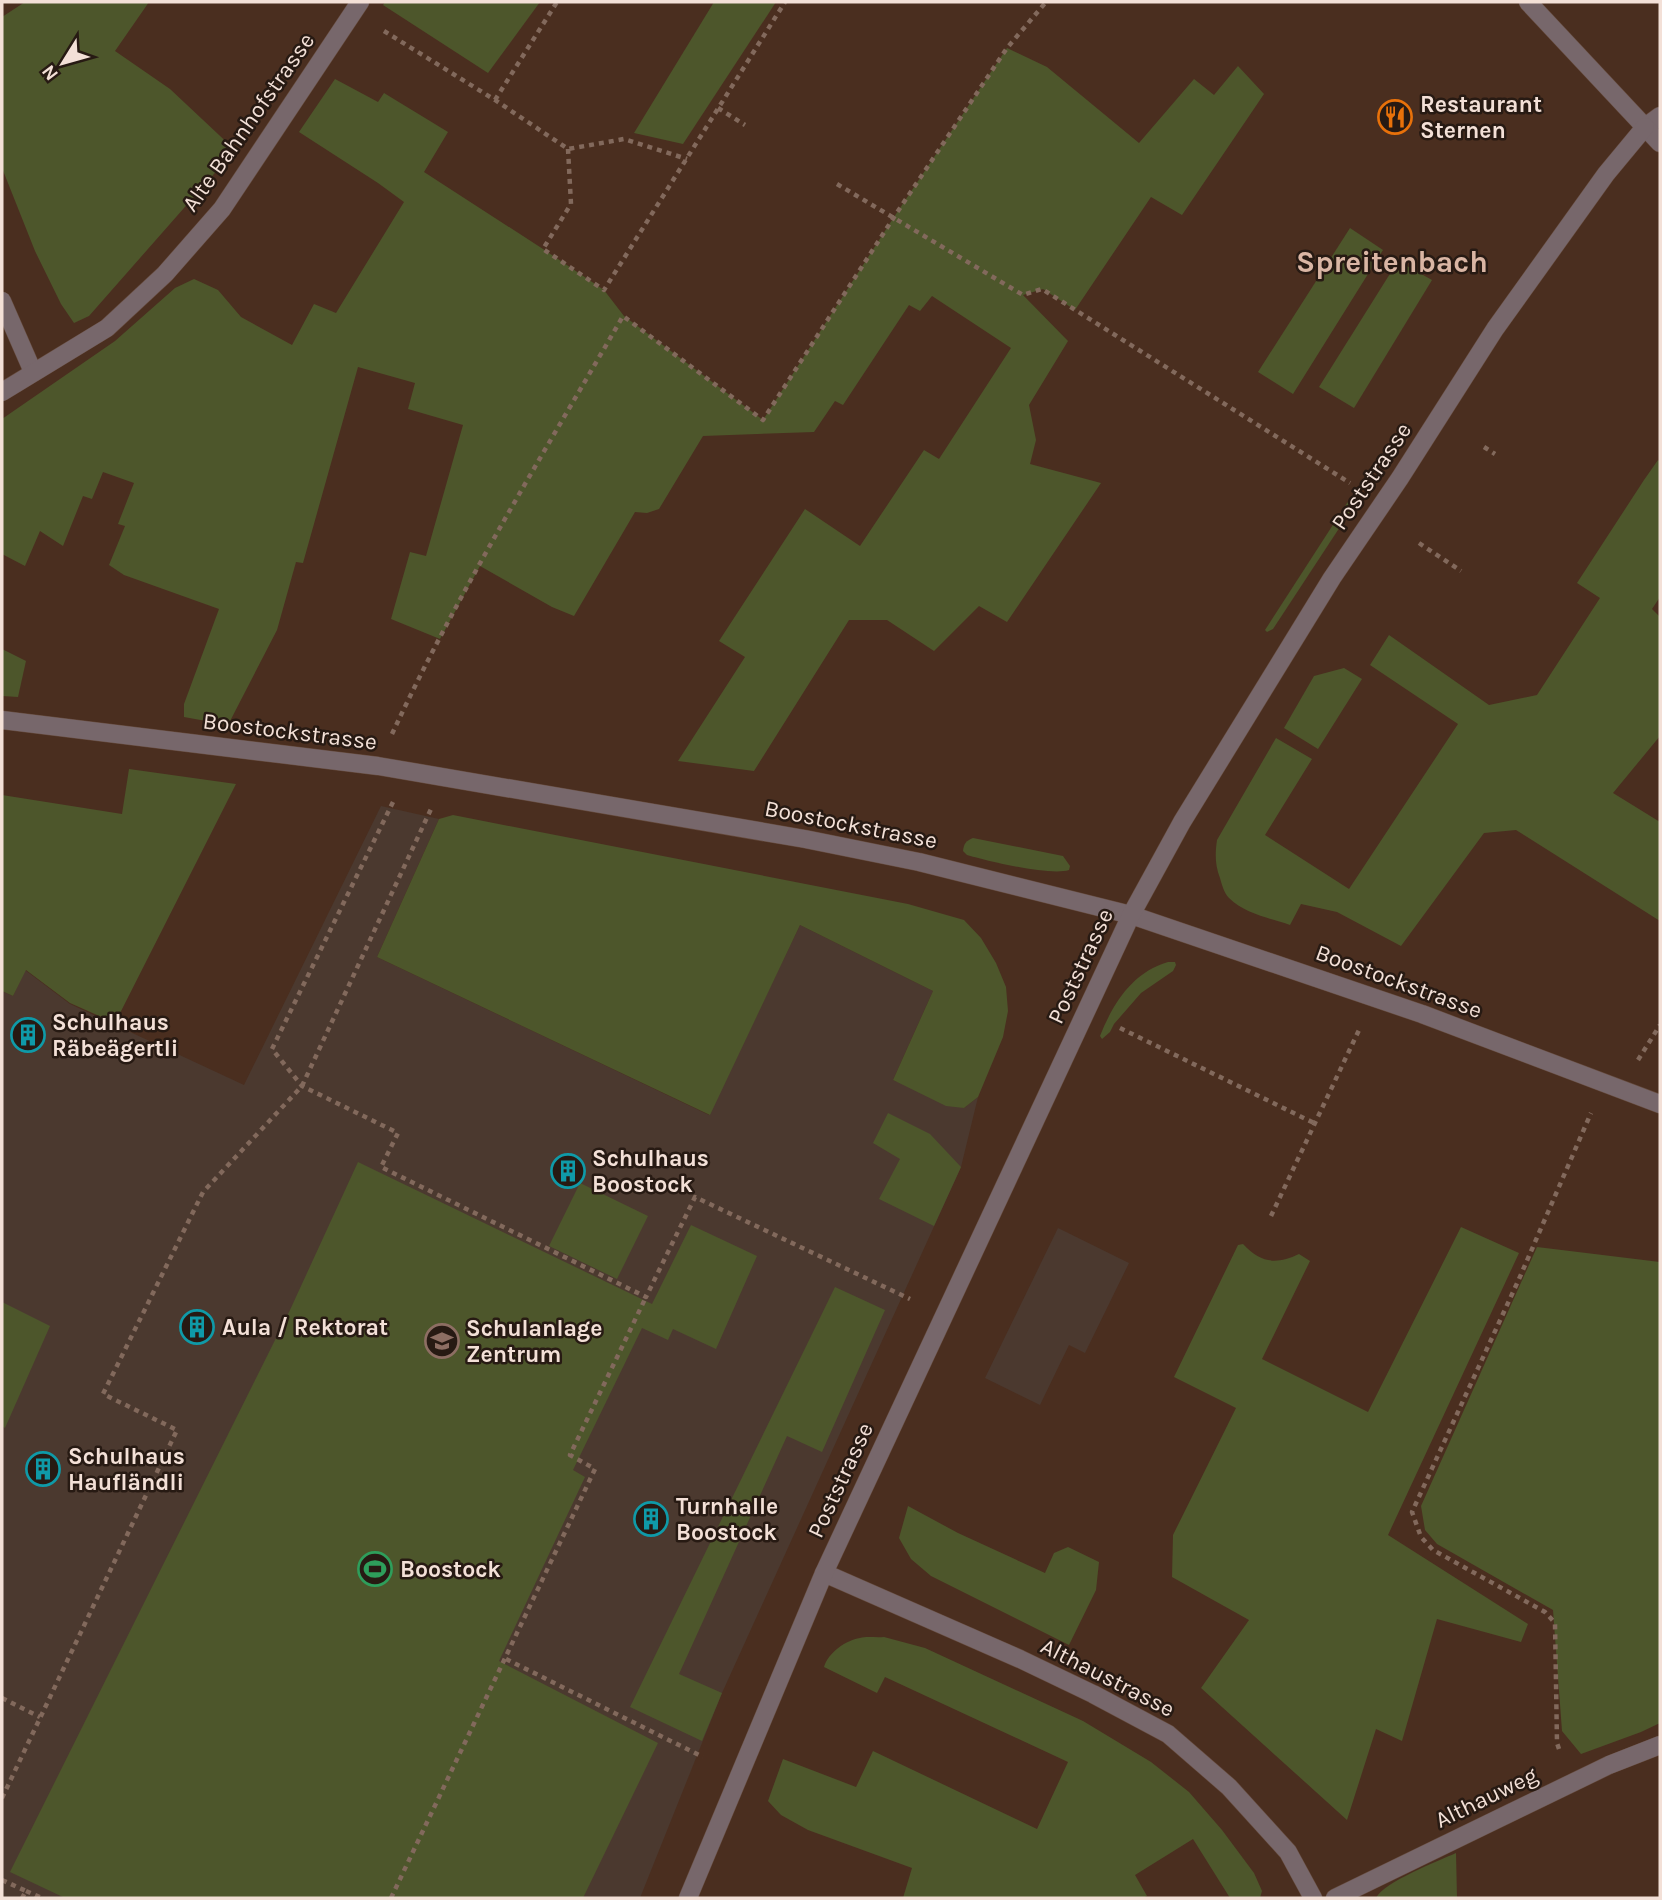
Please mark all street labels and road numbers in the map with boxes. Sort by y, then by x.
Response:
street label: Alte Bahnhofstrasse [177,28,320,217]
street label: Poststrasse [1326,417,1417,535]
street label: Boostockstrasse [201,707,379,756]
street label: Boostockstrasse [762,795,940,854]
street label: Poststrasse [1042,904,1119,1028]
street label: Boostockstrasse [1312,939,1486,1024]
street label: Poststrasse [802,1418,879,1542]
street label: Althaustrasse [1036,1632,1179,1723]
street label: Althauweg [1431,1761,1542,1834]

